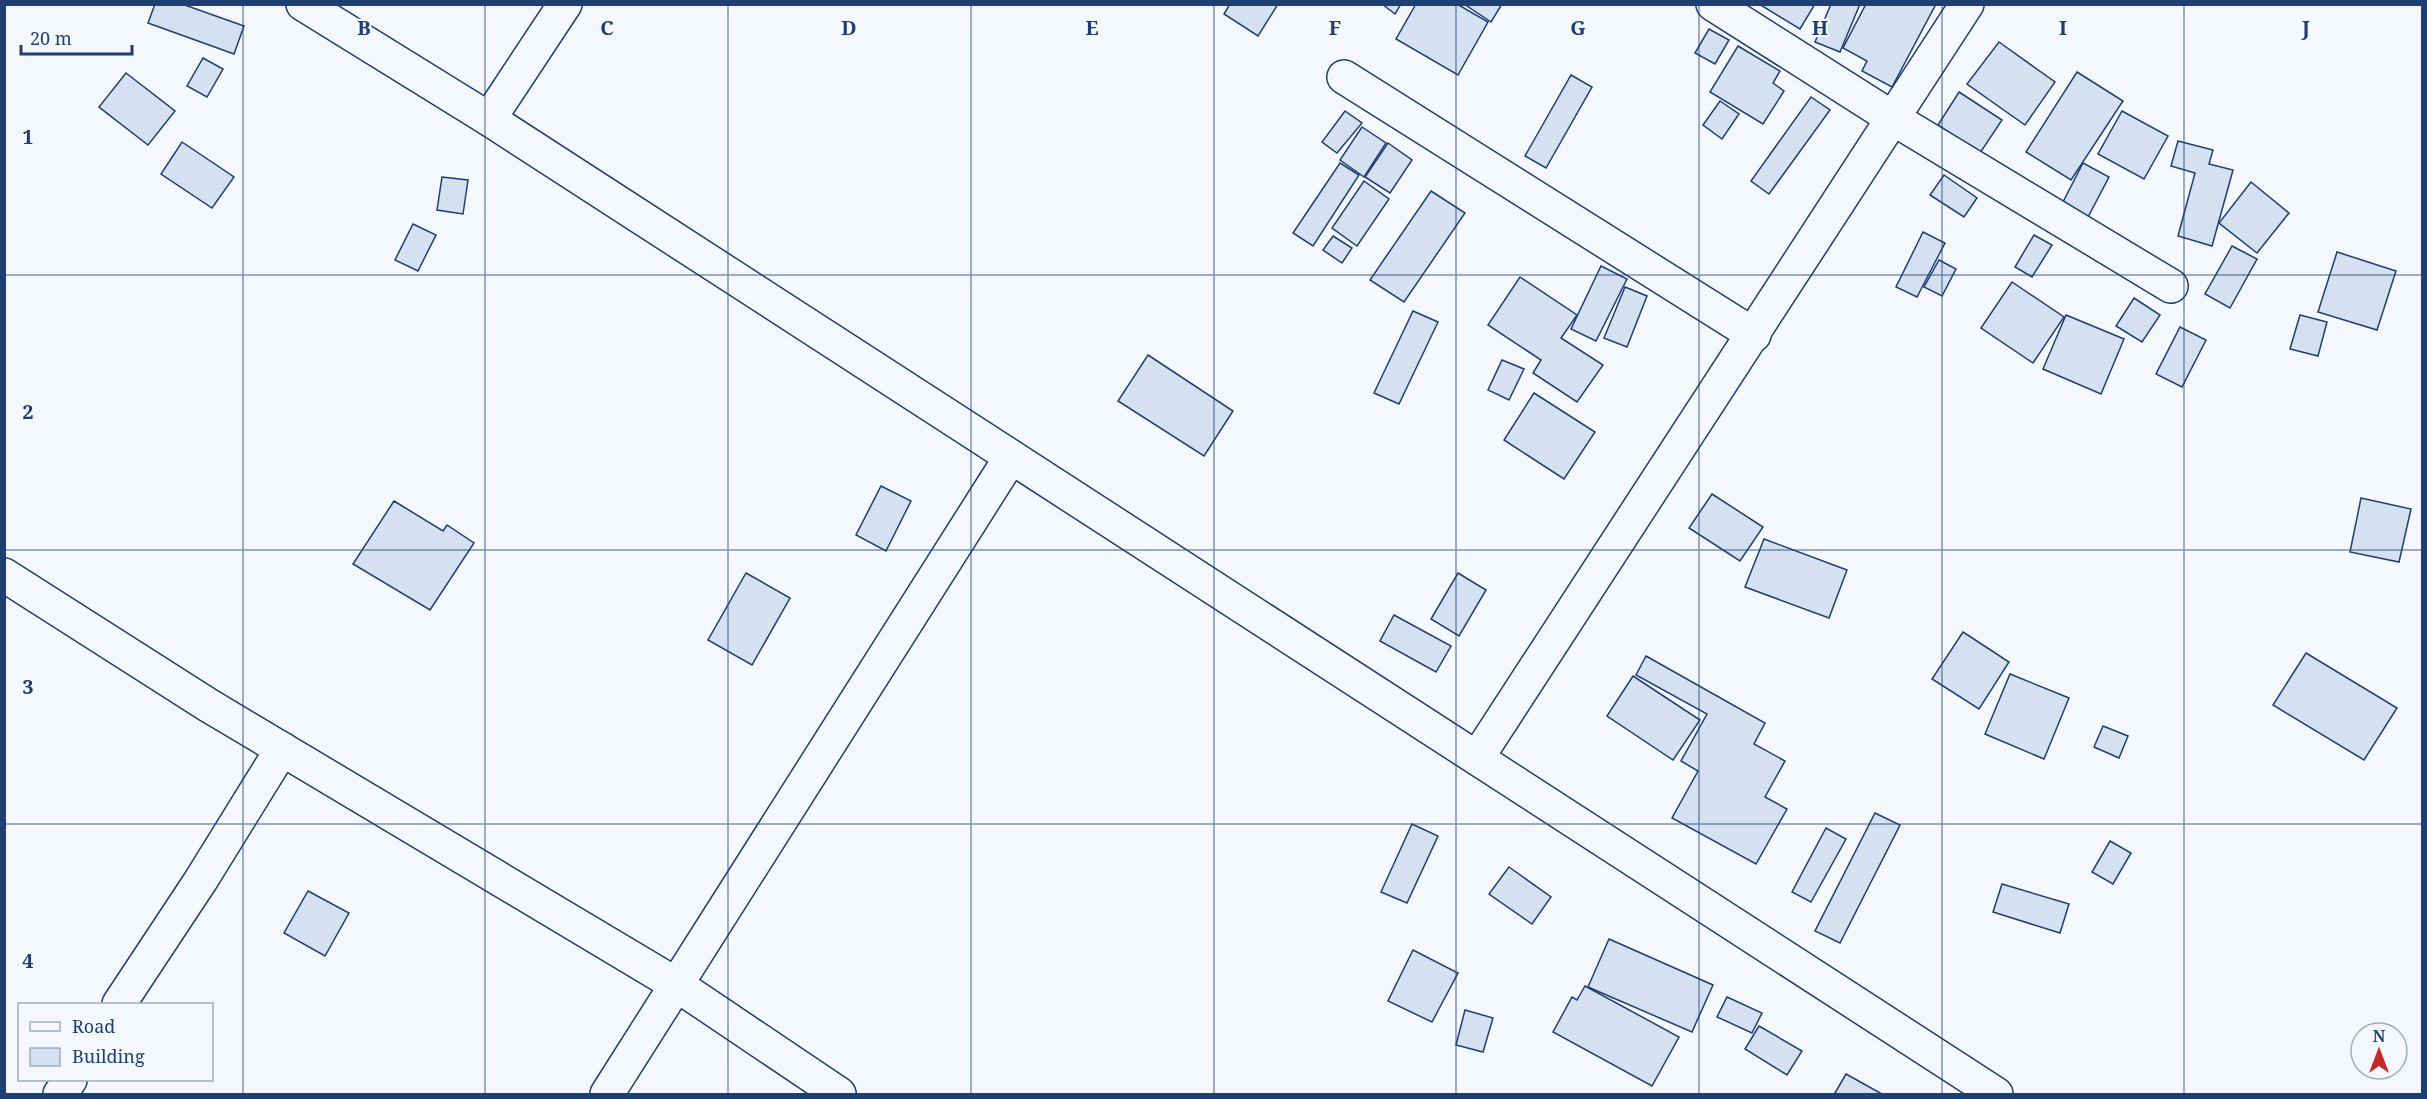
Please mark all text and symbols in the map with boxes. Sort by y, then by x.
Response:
text: B [357,14,371,41]
text: C [600,14,614,41]
text: D [841,14,857,41]
text: E [1085,14,1099,41]
text: F [1329,14,1341,41]
text: G [1570,14,1586,41]
text: H [1812,14,1828,41]
text: I [2059,14,2067,41]
text: J [2301,14,2310,41]
scale bar [21,18,132,56]
text: 20 m [30,26,72,50]
text: 1 [22,123,34,150]
text: 2 [22,398,34,425]
text: 3 [22,673,34,700]
text: 4 [22,947,34,974]
legend [18,1003,213,1081]
text: Road [72,1014,115,1038]
north arrow [2349,1021,2409,1081]
text: N [2373,1025,2386,1047]
text: Building [72,1044,145,1068]

